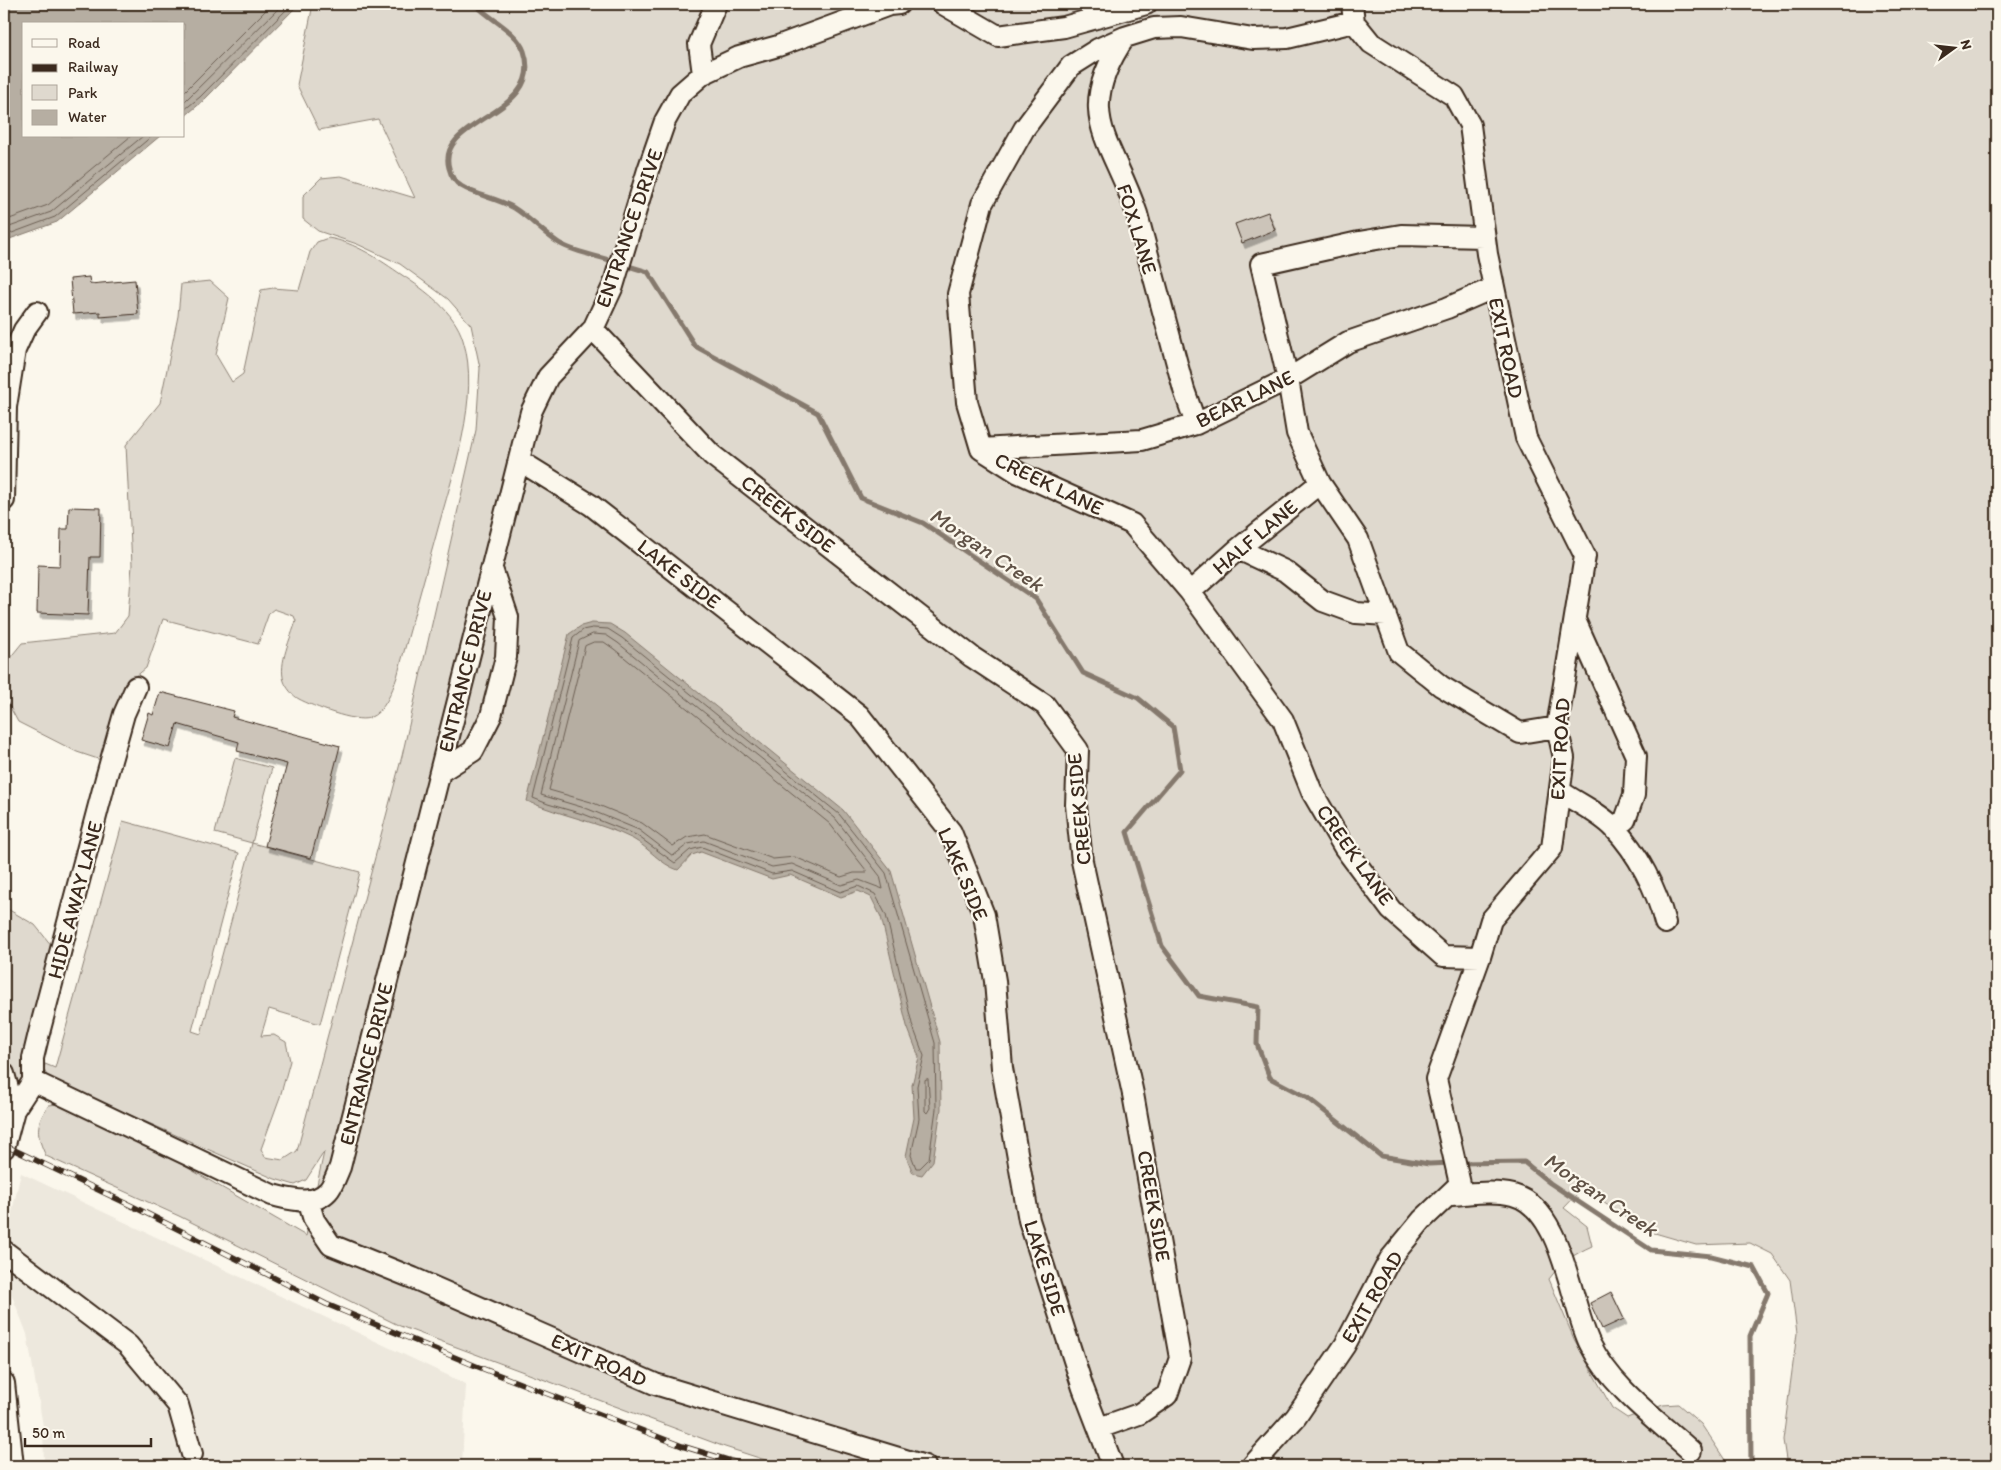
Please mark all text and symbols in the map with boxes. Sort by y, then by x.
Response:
legend [22,22,185,138]
north arrow [1928,22,1978,72]
text: Road [68,34,101,52]
text: N [1957,38,1976,52]
text: Railway [68,58,118,76]
text: Park [68,84,98,102]
text: Water [68,108,107,126]
street label: ENTRANCE DRIVE [590,145,668,311]
street label: FOX LANE [1112,181,1163,277]
street label: EXIT ROAD [1484,295,1529,401]
street label: BEAR LANE [1192,364,1298,433]
street label: CREEK LANE [991,446,1108,521]
street label: CREEK SIDE [736,469,840,558]
street label: HALF LANE [1207,494,1302,580]
water label: Morgan Creek [925,501,1050,598]
street label: LAKE SIDE [633,533,726,614]
street label: ENTRANCE DRIVE [432,587,497,755]
street label: EXIT ROAD [1544,697,1575,801]
street label: CREEK SIDE [1061,752,1096,866]
street label: CREEK LANE [1311,799,1399,910]
street label: HIDE AWAY LANE [41,818,108,982]
street label: LAKE SIDE [933,823,994,924]
street label: ENTRANCE DRIVE [333,980,398,1148]
water label: Morgan Creek [1539,1146,1664,1243]
street label: CREEK SIDE [1132,1148,1177,1264]
street label: LAKE SIDE [1019,1217,1072,1319]
street label: EXIT ROAD [1335,1246,1408,1347]
street label: EXIT ROAD [547,1327,651,1392]
scale bar [25,1415,151,1447]
text: 50 m [32,1424,65,1442]

